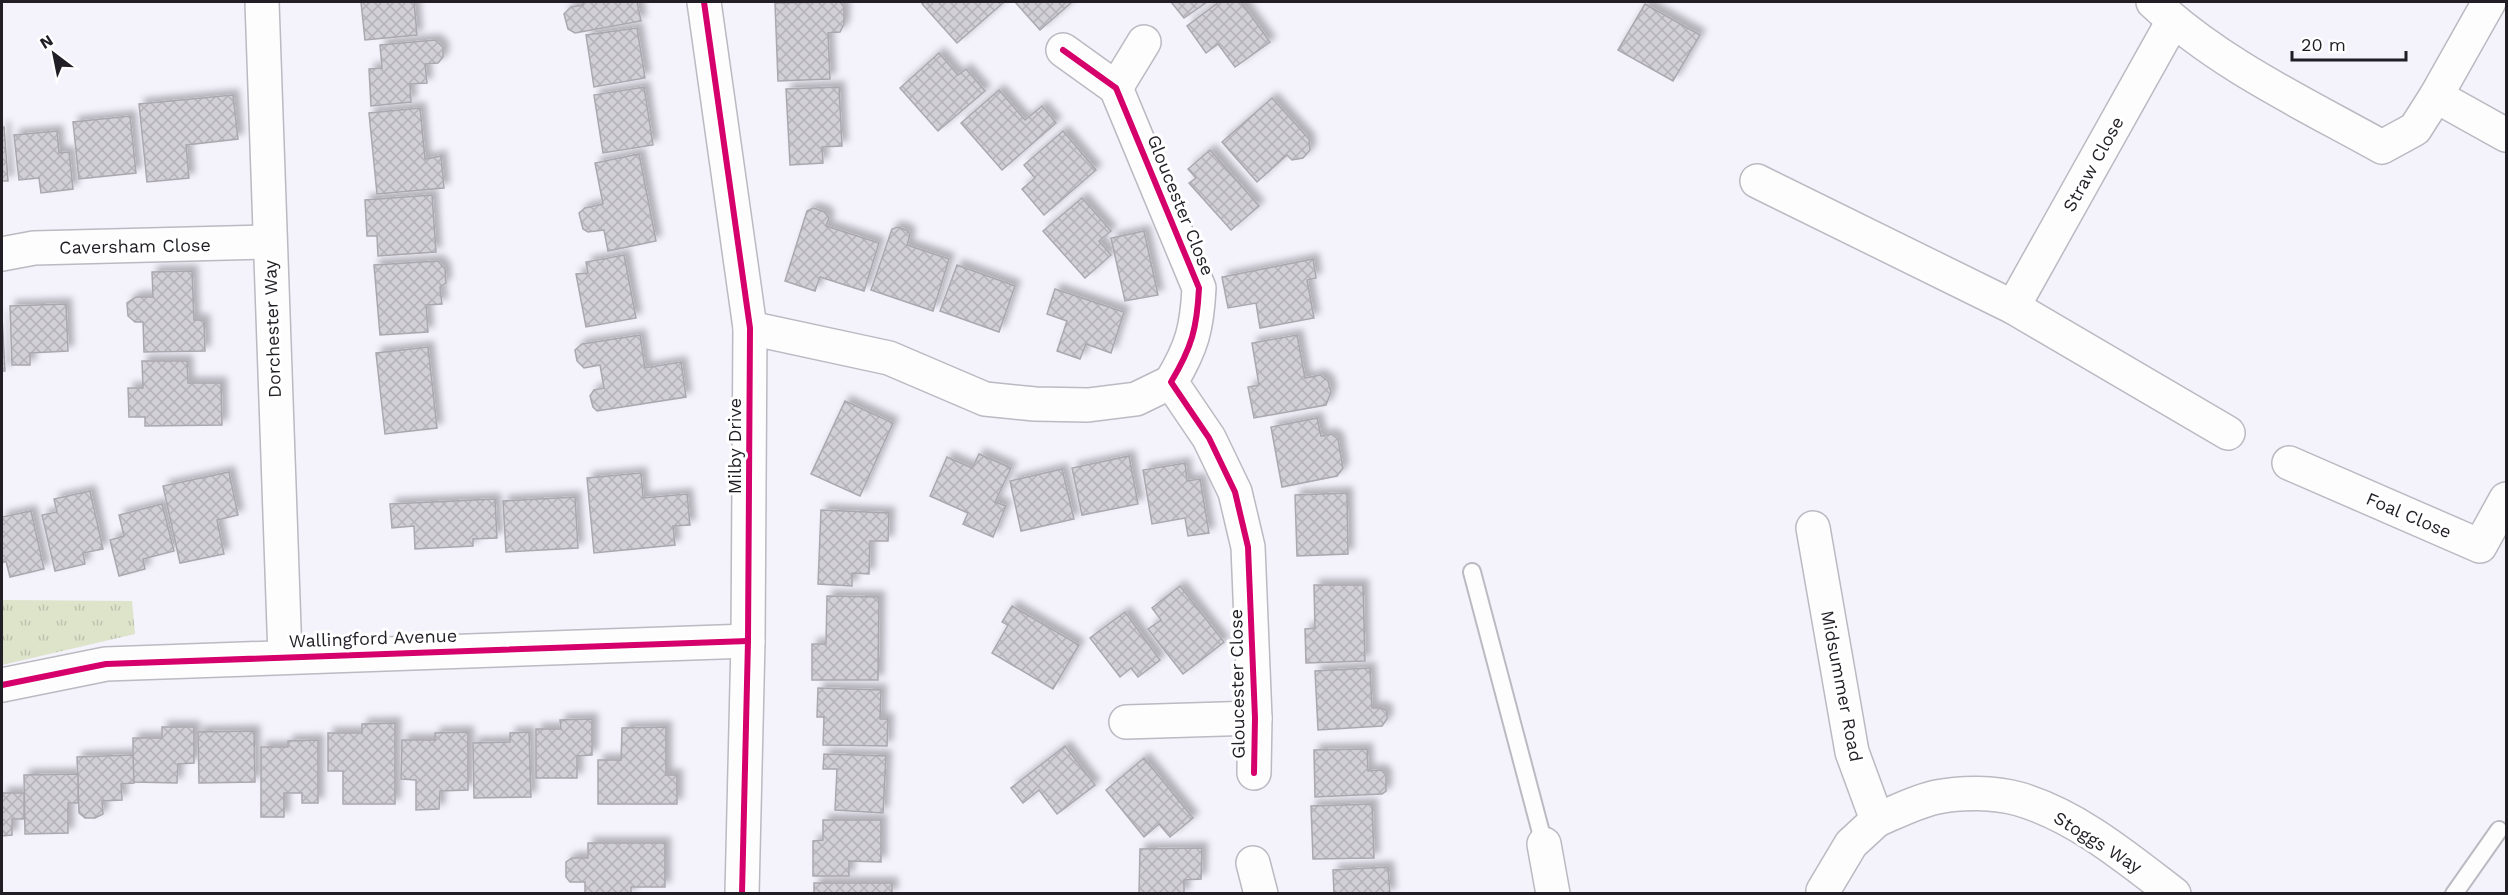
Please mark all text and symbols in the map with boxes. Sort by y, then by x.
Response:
north arrow [24,24,84,84]
scale bar [2292,24,2406,62]
text: N [36,31,56,53]
text: 20 m [2301,34,2346,55]
street label: Straw Close [2058,113,2128,215]
street label: Gloucester Close [1143,132,1219,278]
street label: Caversham Close [59,234,211,258]
street label: Dorchester Way [259,259,285,398]
street label: Milby Drive [724,398,745,494]
street label: Foal Close [2363,488,2455,542]
street label: Gloucester Close [1225,609,1249,759]
street label: Midsummer Road [1817,609,1867,763]
street label: Wallingford Avenue [289,625,457,651]
street label: Stoggs Way [2050,807,2146,878]

